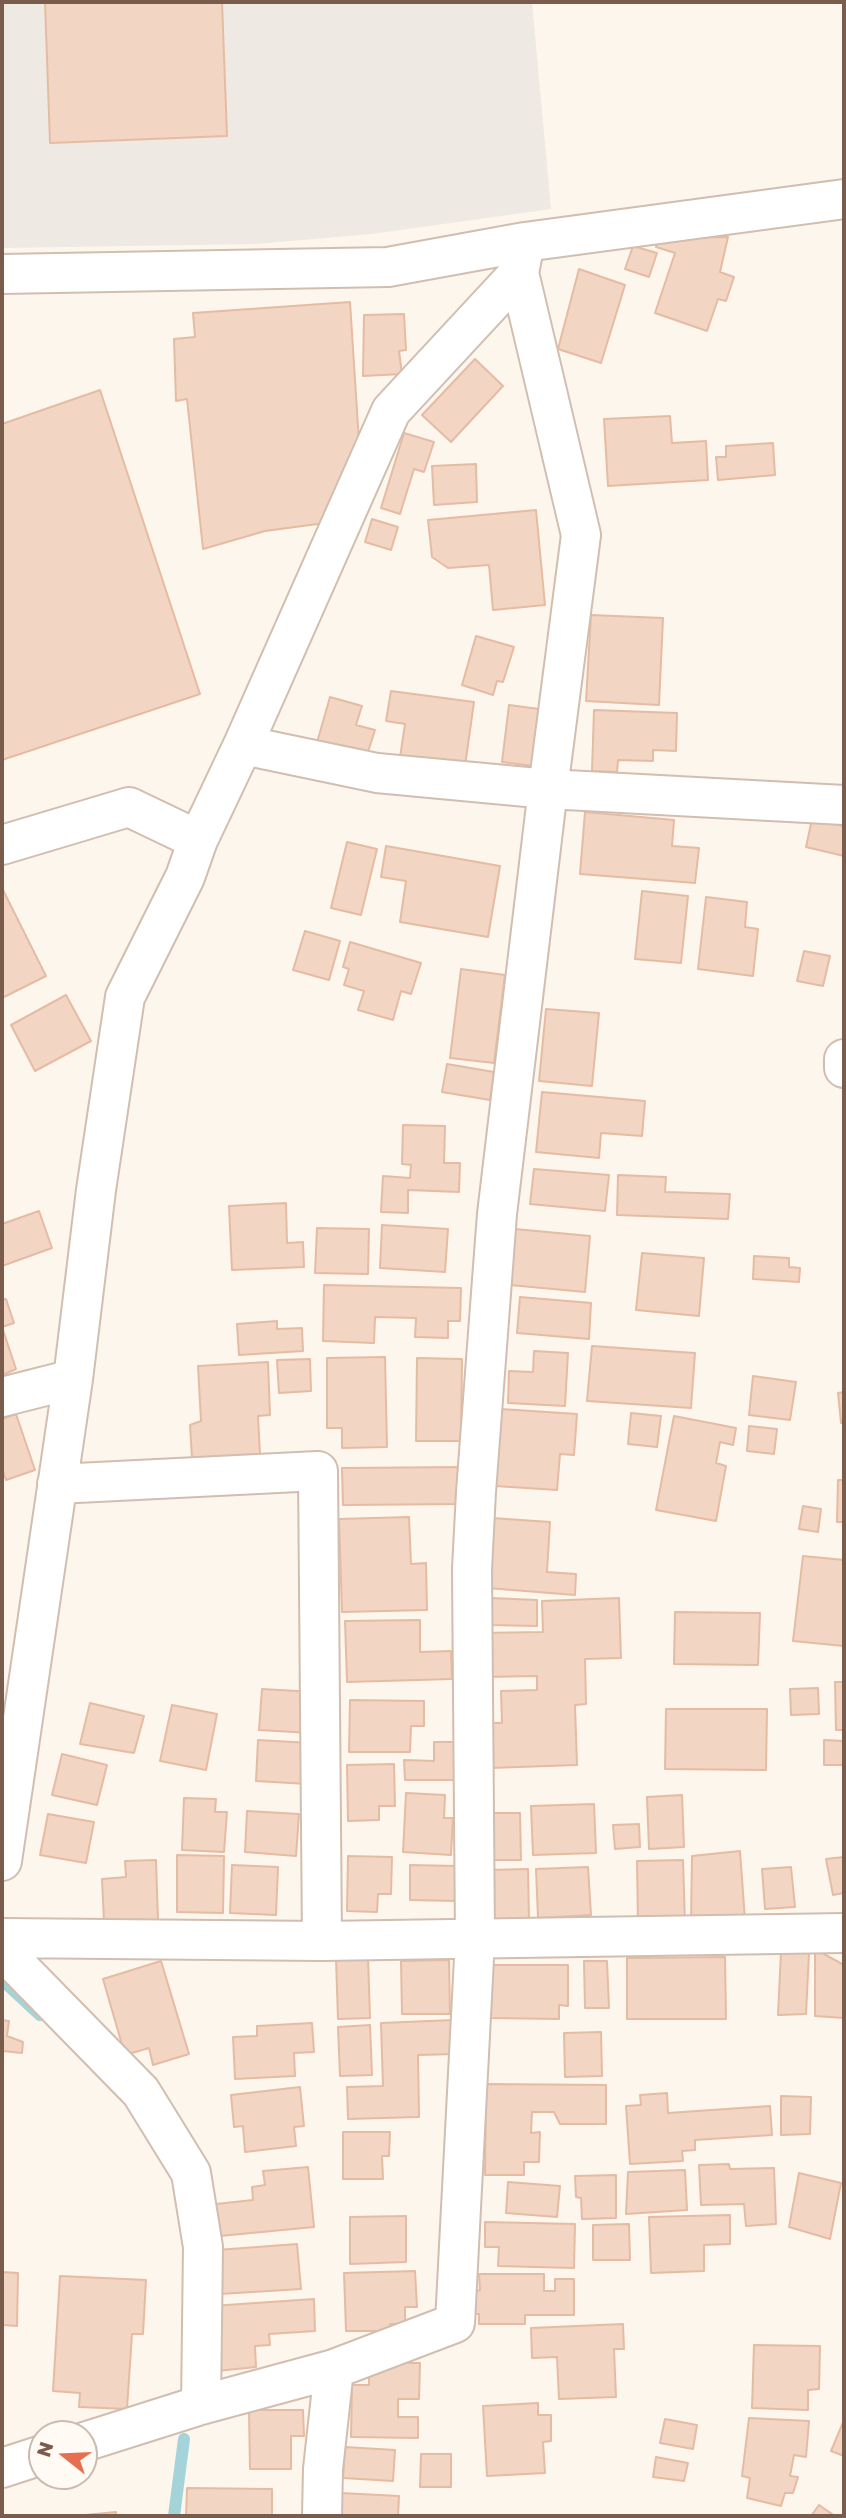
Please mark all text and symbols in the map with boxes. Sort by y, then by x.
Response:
north arrow [28,2420,98,2490]
text: N [31,2439,58,2459]

